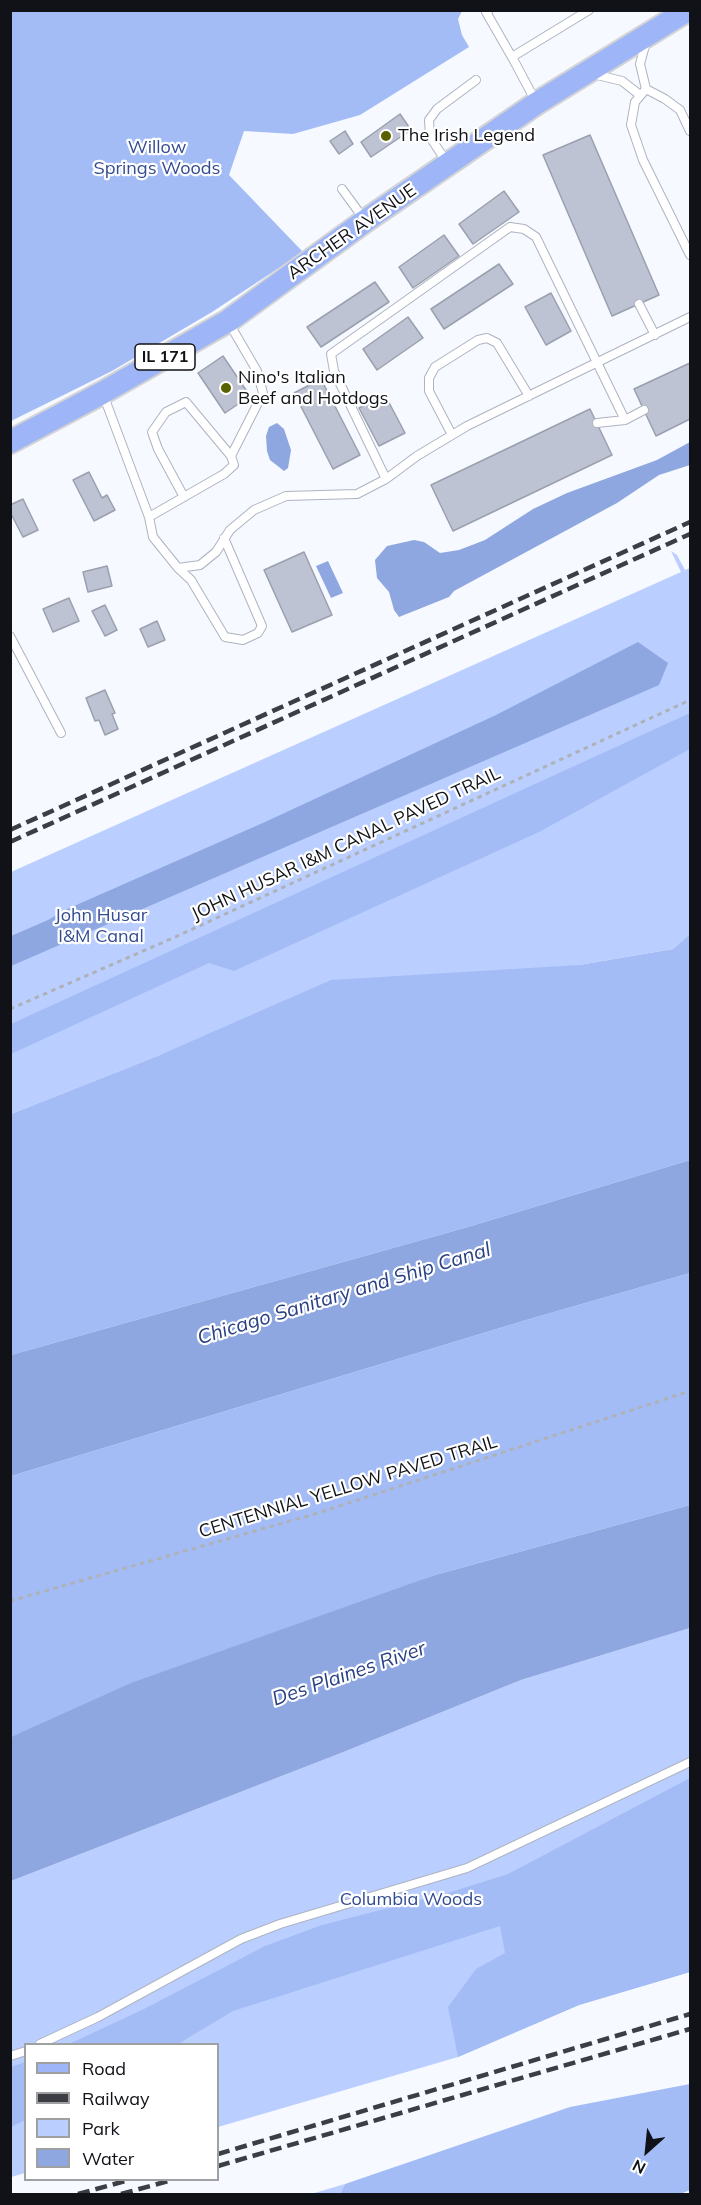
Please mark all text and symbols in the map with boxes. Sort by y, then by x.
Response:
place label: The Irish Legend [398,125,535,147]
marker: The Irish Legend [379,129,393,143]
park label: Willow Springs Woods [93,137,221,180]
street label: ARCHER AVENUE [284,180,420,284]
road number: IL 171 [135,344,195,370]
place label: Nino's Italian Beef and Hotdogs [238,367,388,410]
marker: Nino's Italian Beef and Hotdogs [219,381,233,395]
street label: JOHN HUSAR I&M CANAL PAVED TRAIL [188,763,504,925]
park label: John Husar I&M Canal [55,905,147,948]
water label: Chicago Sanitary and Ship Canal [195,1238,493,1350]
street label: CENTENNIAL YELLOW PAVED TRAIL [196,1431,500,1543]
water label: Des Plaines River [269,1637,429,1711]
park label: Columbia Woods [340,1889,482,1911]
legend [24,2043,219,2181]
text: Road [82,2057,126,2080]
text: Railway [82,2087,150,2110]
text: Park [82,2117,120,2140]
north arrow [617,2121,677,2181]
text: Water [82,2147,134,2170]
text: N [629,2155,649,2179]

